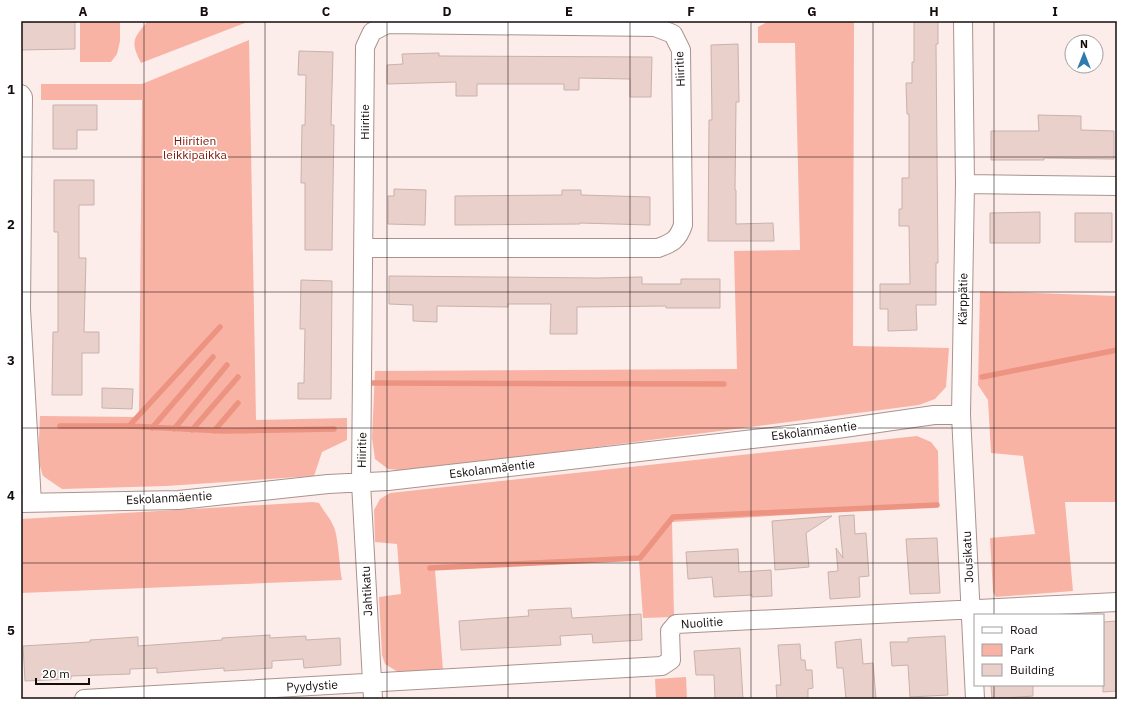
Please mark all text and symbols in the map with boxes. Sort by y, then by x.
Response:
text: A [79,3,88,20]
text: B [200,3,209,20]
text: C [322,3,331,20]
text: D [442,3,452,20]
text: E [565,3,573,20]
text: F [687,3,695,20]
text: G [807,3,817,20]
text: H [929,3,939,20]
text: I [1052,3,1058,20]
north arrow [1064,34,1104,74]
text: N [1080,37,1088,51]
street label: Hiiritie [671,50,688,87]
text: 1 [7,81,15,98]
street label: Hiiritie [357,104,372,140]
park label: Hiiritien leikkipaikka [163,133,228,162]
text: 2 [7,216,15,233]
street label: Kärppätie [955,272,970,325]
text: 3 [7,352,15,369]
street label: Eskolanmäentie [770,418,858,443]
street label: Hiiritie [354,432,369,468]
street label: Eskolanmäentie [448,456,536,481]
text: 4 [7,487,15,504]
street label: Eskolanmäentie [126,488,213,507]
street label: Jousikatu [959,531,976,583]
street label: Jahtikatu [358,566,375,617]
street label: Nuolitie [680,614,724,631]
legend [974,614,1104,686]
text: 5 [7,622,15,639]
text: Road [1010,622,1038,637]
text: Park [1010,642,1035,657]
scale bar [36,660,89,686]
text: Building [1010,662,1055,677]
text: 20 m [42,666,70,681]
street label: Pyydystie [286,677,339,694]

